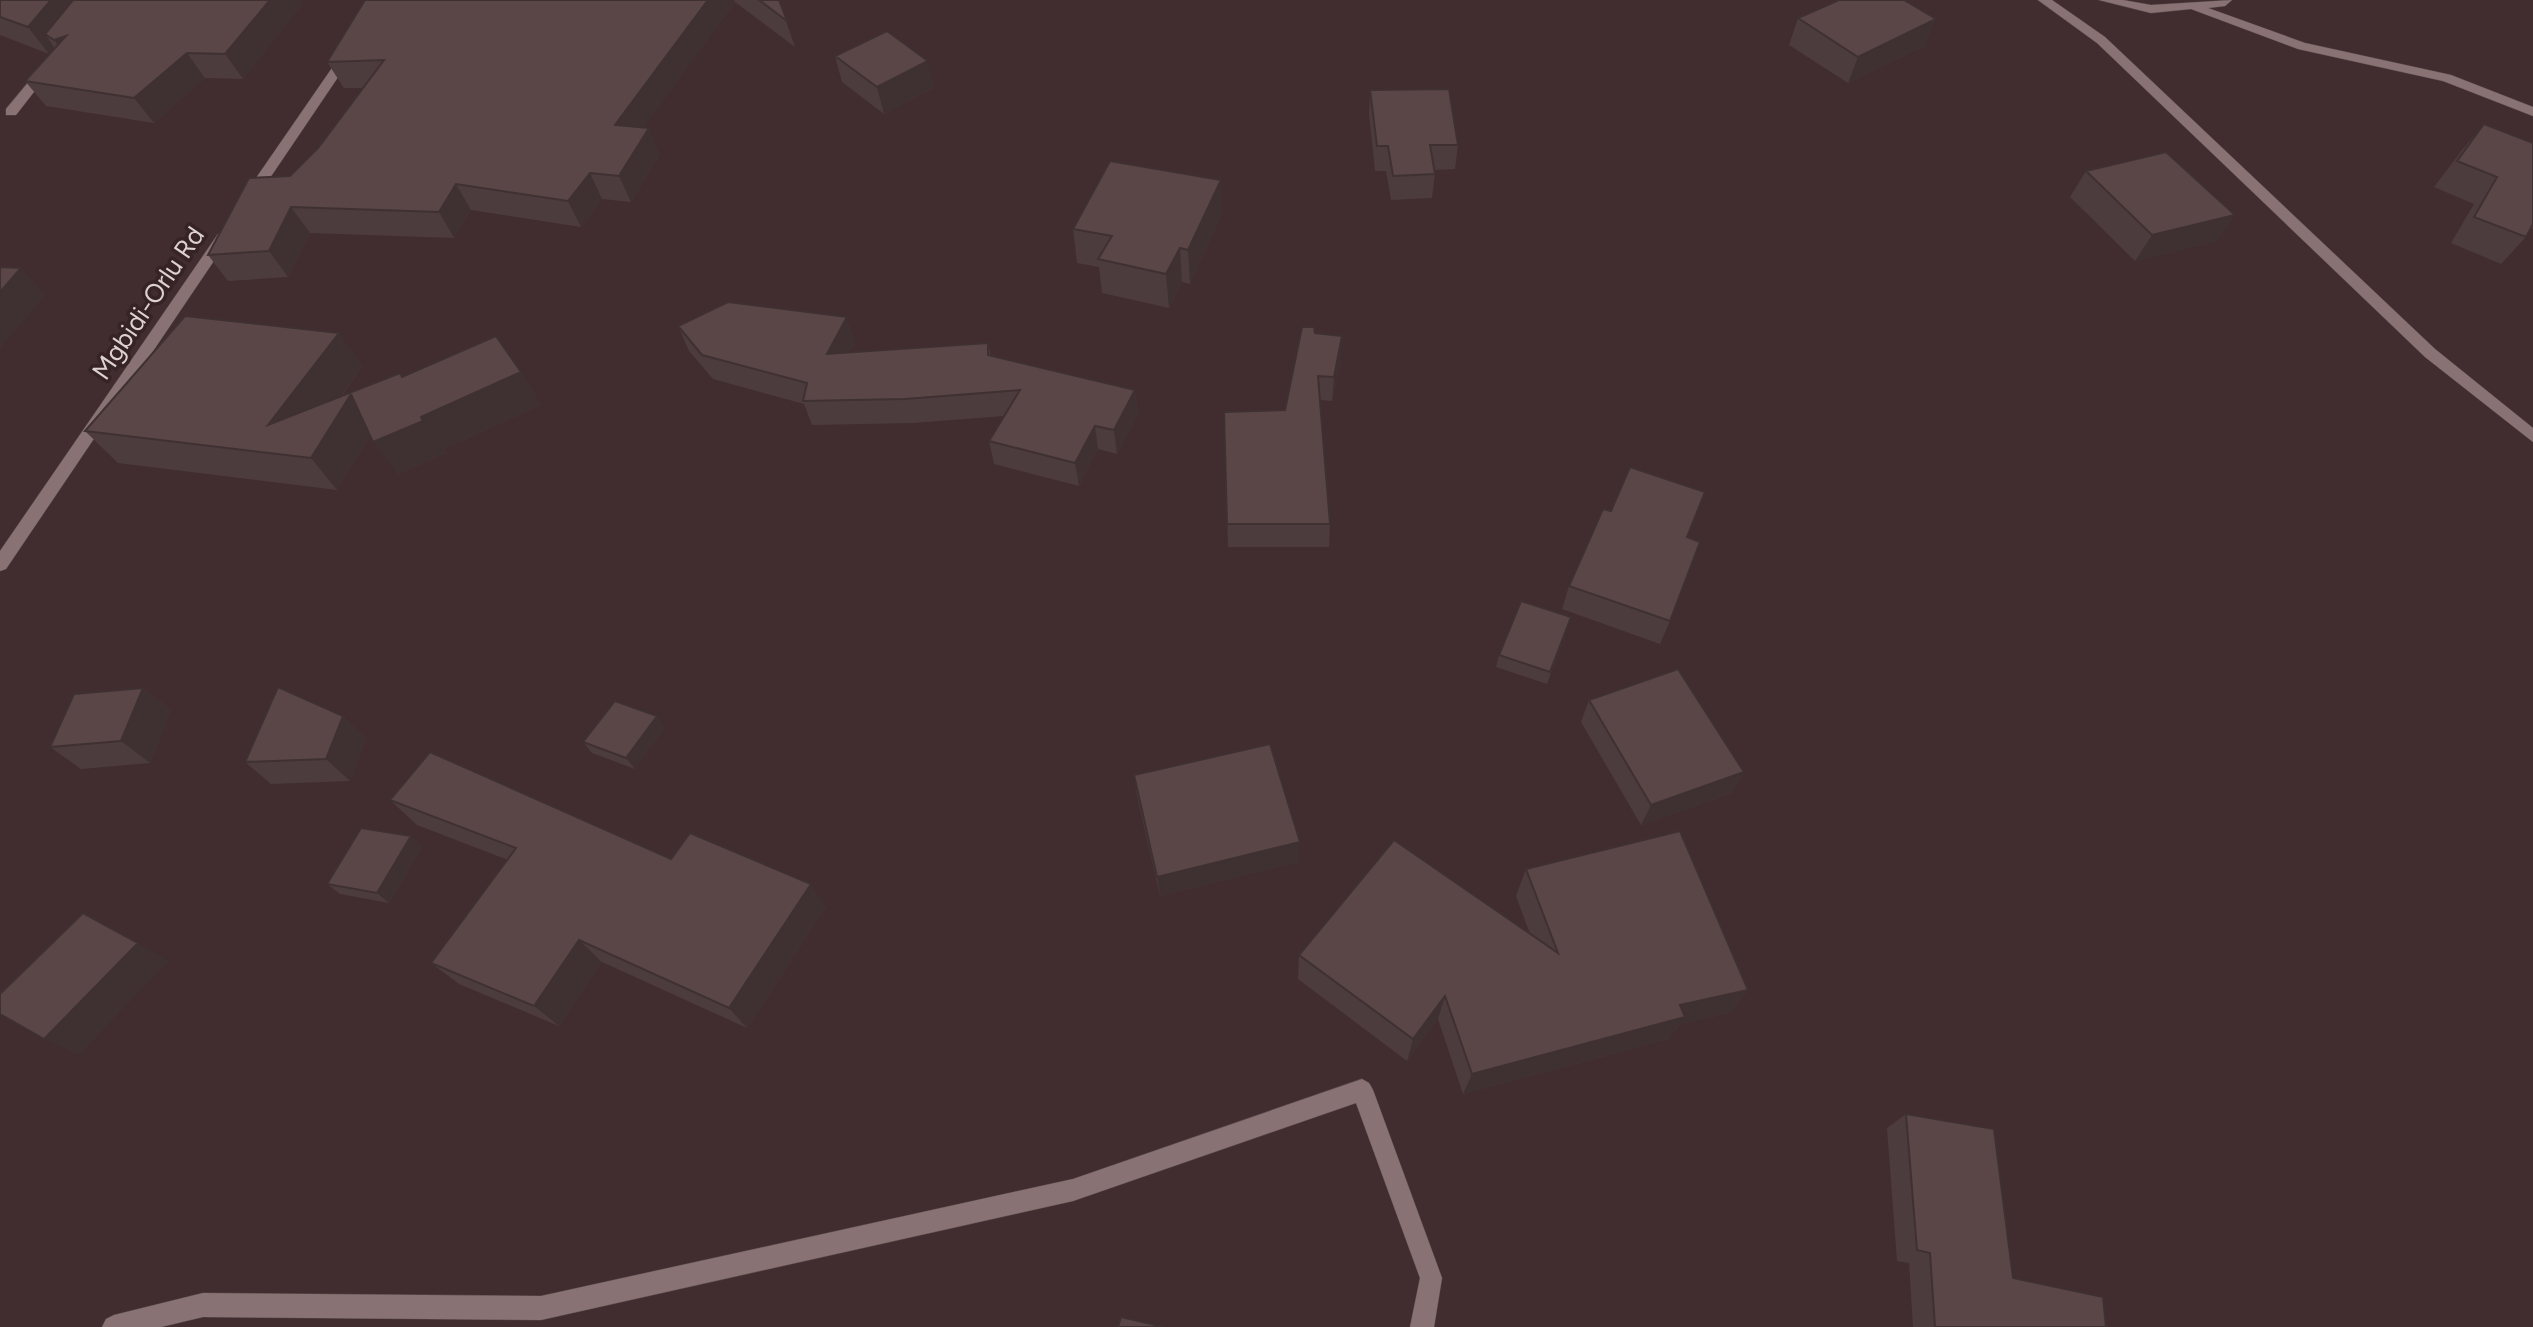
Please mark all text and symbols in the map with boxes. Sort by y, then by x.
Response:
street label: Mgbidi-Orlu Rd [85,220,211,386]

